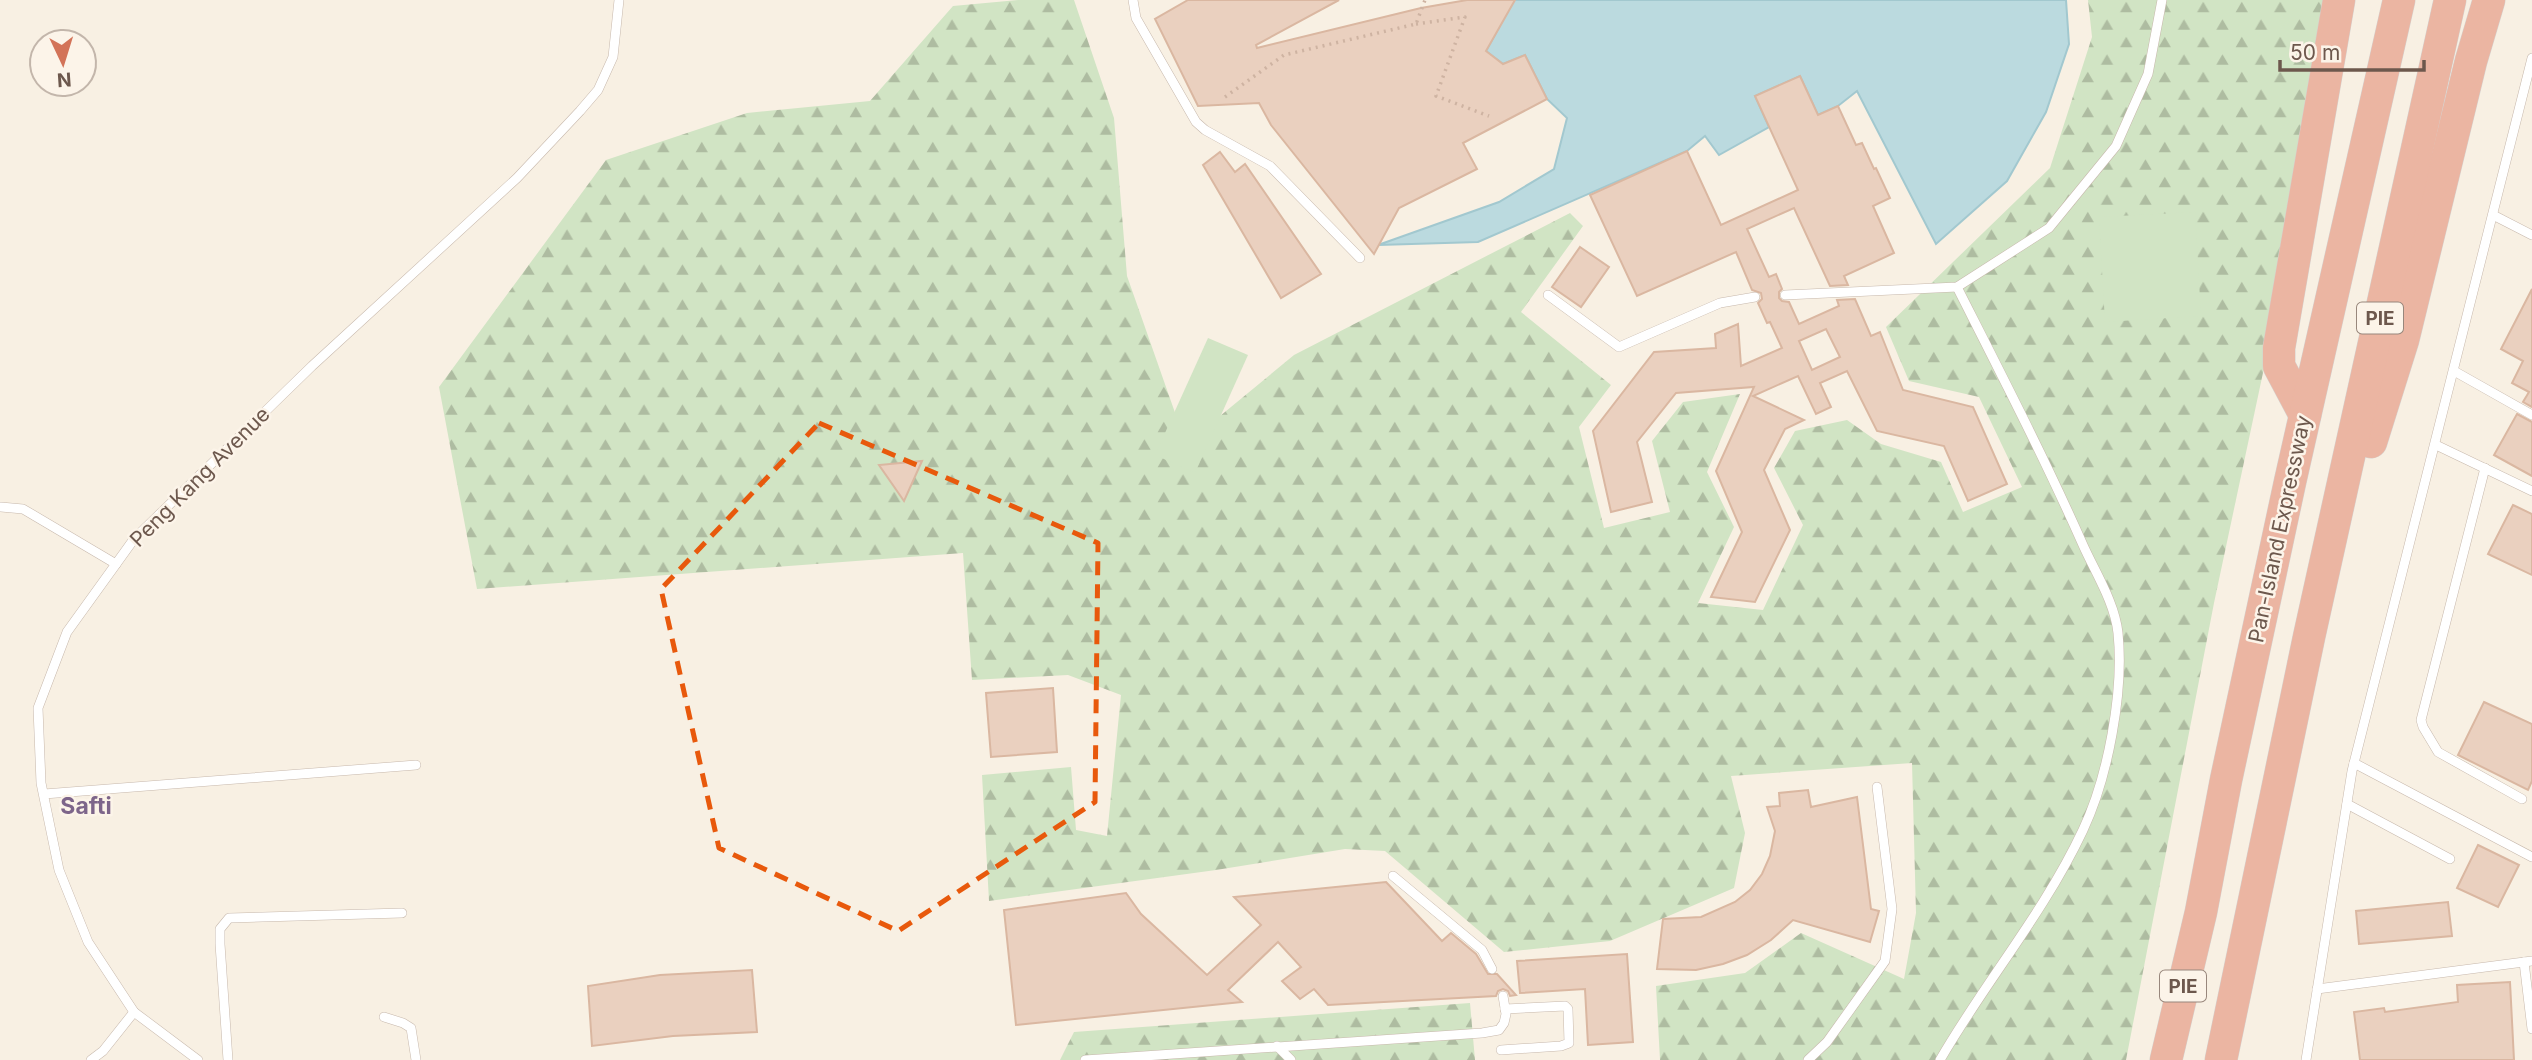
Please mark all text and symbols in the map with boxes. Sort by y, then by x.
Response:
north arrow [28,28,98,98]
scale bar [2280,28,2424,72]
text: 50 m [2290,40,2340,65]
text: N [56,67,72,91]
road number: PIE [2357,302,2403,334]
street label: Peng Kang Avenue [124,401,275,552]
street label: Pan-Island Expressway [2243,413,2316,645]
district label: Safti [60,792,112,820]
road number: PIE [2160,970,2206,1002]

